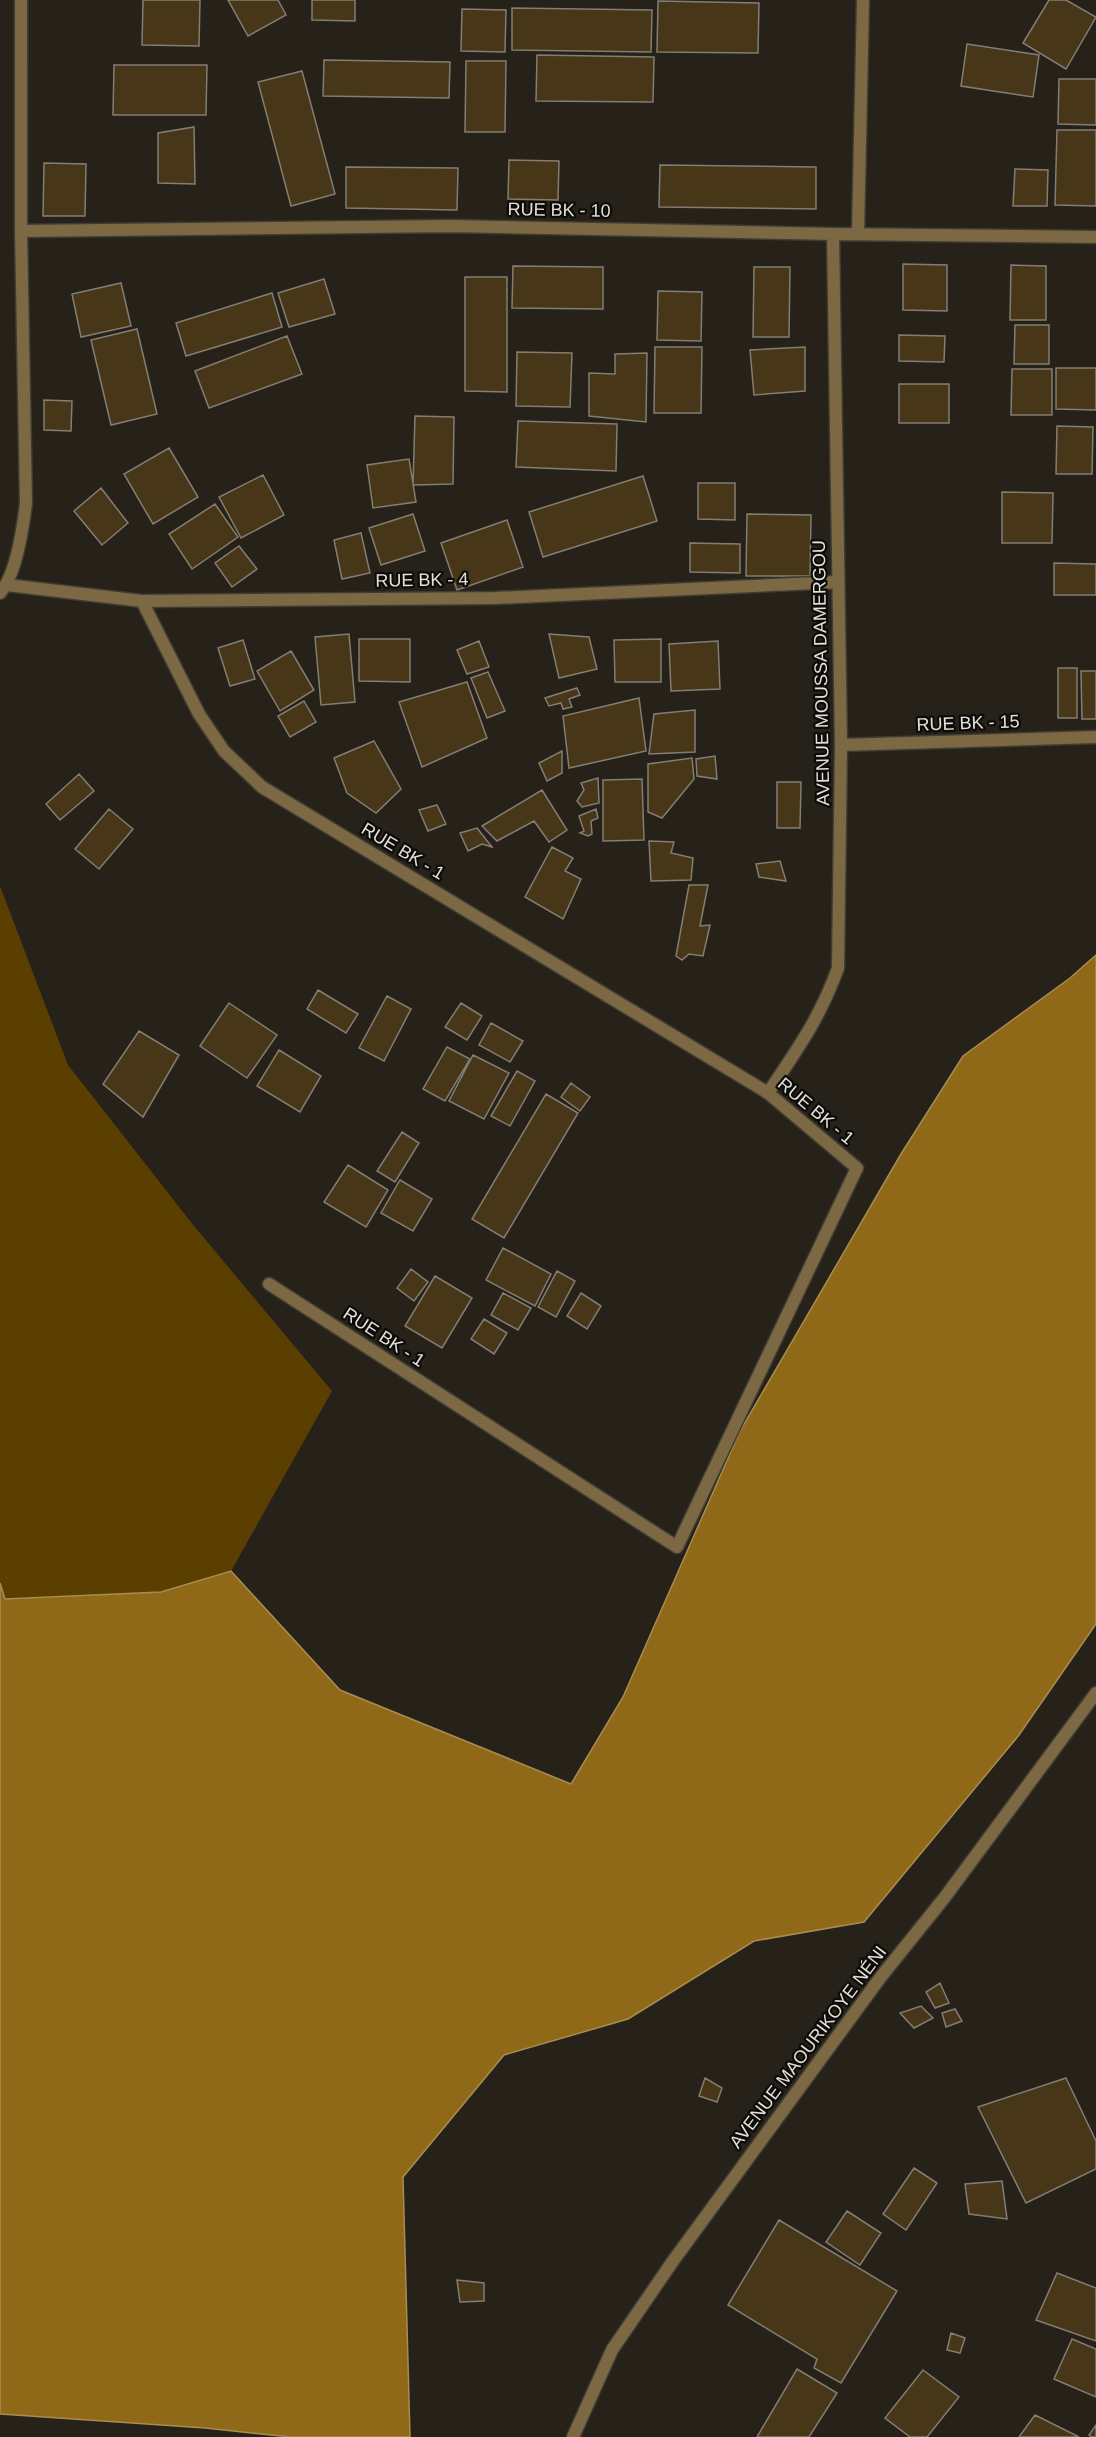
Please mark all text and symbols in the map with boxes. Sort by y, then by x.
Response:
street label: RUE BK - 10 [507,199,611,221]
street label: AVENUE MOUSSA DAMERGOU [809,540,833,806]
street label: RUE BK - 4 [375,569,469,591]
street label: RUE BK - 15 [916,711,1020,735]
street label: RUE BK - 1 [358,818,448,884]
street label: RUE BK - 1 [774,1073,858,1149]
street label: RUE BK - 1 [340,1303,428,1371]
street label: AVENUE MAOURIKOYE NÉNI [725,1942,891,2152]

